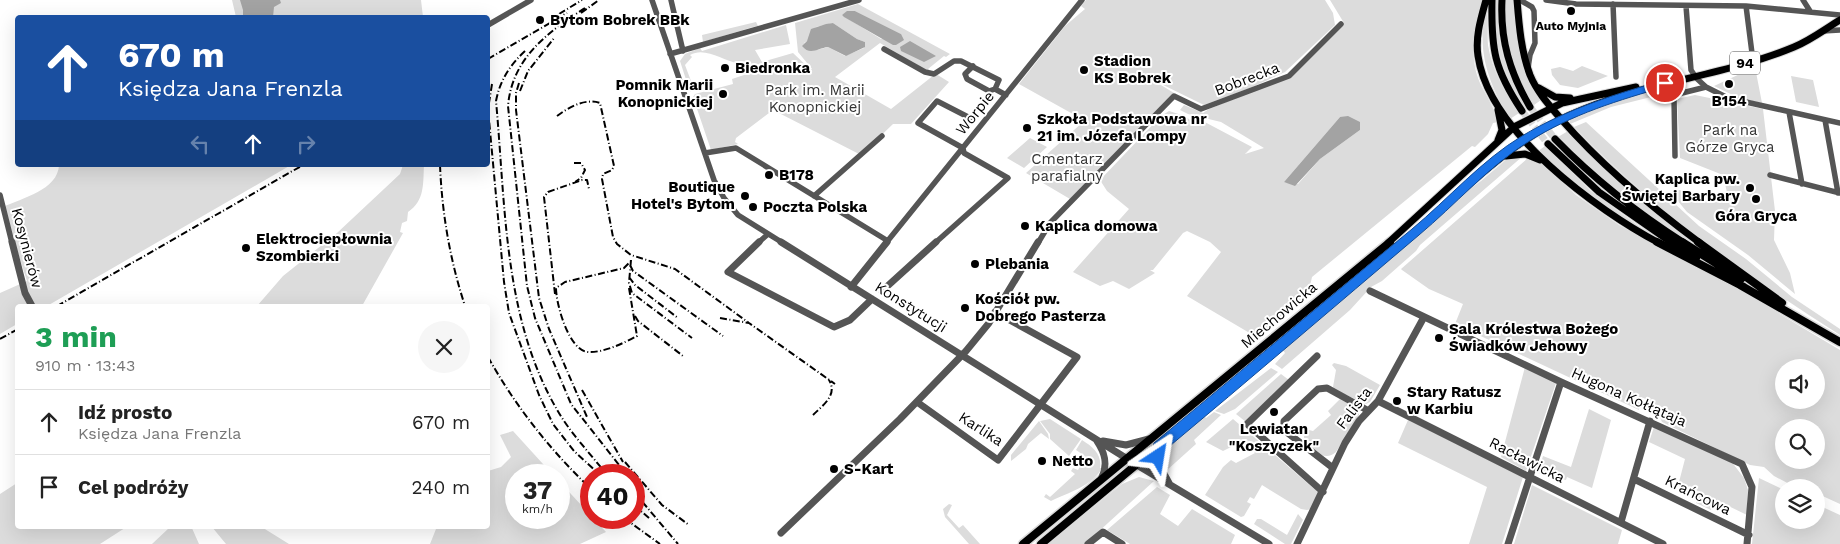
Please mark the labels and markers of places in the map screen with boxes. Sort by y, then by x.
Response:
marker: Auto Myjnia [1565,5,1577,17]
place label: Bytom Bobrek BBk [550,11,690,29]
marker: Bytom Bobrek BBk [534,14,546,26]
place label: Auto Myjnia [1536,19,1606,33]
place label: Stadion KS Bobrek [1094,52,1172,87]
place label: Biedronka [735,59,811,77]
marker: Biedronka [719,62,731,74]
pin [1644,62,1686,104]
marker: Stadion KS Bobrek [1078,64,1090,76]
place label: Pomnik Marii Konopnickiej [616,76,713,111]
marker: B154 [1723,78,1735,90]
marker: Pomnik Marii Konopnickiej [717,88,729,100]
place label: B154 [1711,92,1747,110]
place label: Szkoła Podstawowa nr 21 im. Józefa Lompy [1037,110,1207,145]
marker: Szkoła Podstawowa nr 21 im. Józefa Lompy [1021,122,1033,134]
place label: B178 [779,166,814,184]
marker: B178 [763,169,775,181]
place label: Kaplica pw. Świętej Barbary [1622,170,1741,205]
place label: Boutique Hotel's Bytom [631,178,735,213]
marker: Kaplica pw. Świętej Barbary [1744,182,1756,194]
marker: Boutique Hotel's Bytom [739,190,751,202]
marker: Góra Gryca [1750,193,1762,205]
place label: Poczta Polska [763,198,867,216]
marker: Poczta Polska [747,201,759,213]
place label: Góra Gryca [1715,207,1797,225]
place label: Kaplica domowa [1035,217,1158,235]
marker: Kaplica domowa [1019,220,1031,232]
place label: Elektrociepłownia Szombierki [256,230,392,265]
marker: Elektrociepłownia Szombierki [240,242,252,254]
place label: Plebania [985,255,1049,273]
marker: Plebania [969,258,981,270]
place label: Kościół pw. Dobrego Pasterza [975,290,1106,325]
marker: Kościół pw. Dobrego Pasterza [959,302,971,314]
place label: Sala Królestwa Bożego Świadków Jehowy [1449,320,1618,355]
marker: Sala Królestwa Bożego Świadków Jehowy [1433,332,1445,344]
place label: Stary Ratusz w Karbiu [1407,383,1501,418]
marker: Stary Ratusz w Karbiu [1391,395,1403,407]
marker: Lewiatan "Koszyczek" [1268,406,1280,418]
place label: Lewiatan "Koszyczek" [1229,420,1320,455]
place label: Netto [1052,452,1093,470]
marker: Netto [1036,455,1048,467]
place label: S-Kart [844,460,894,478]
marker: S-Kart [828,463,840,475]

